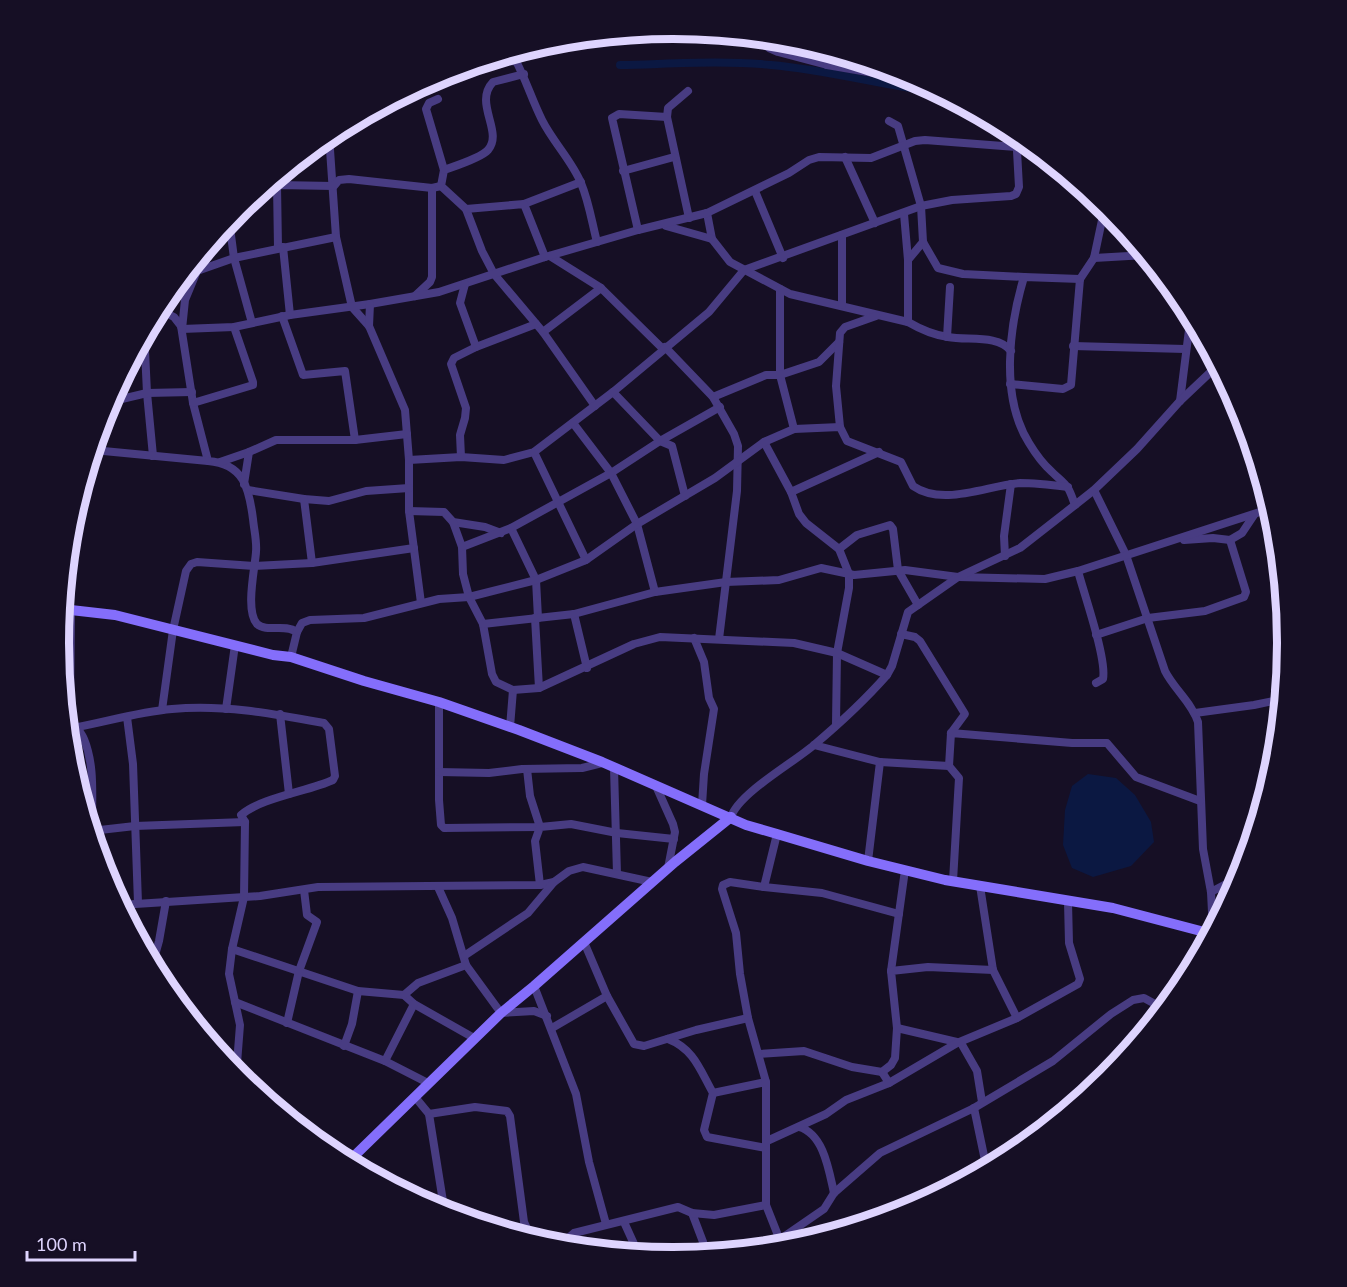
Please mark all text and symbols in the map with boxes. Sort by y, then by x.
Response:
scale bar [27,1224,135,1262]
text: 100 m [36,1233,87,1255]

